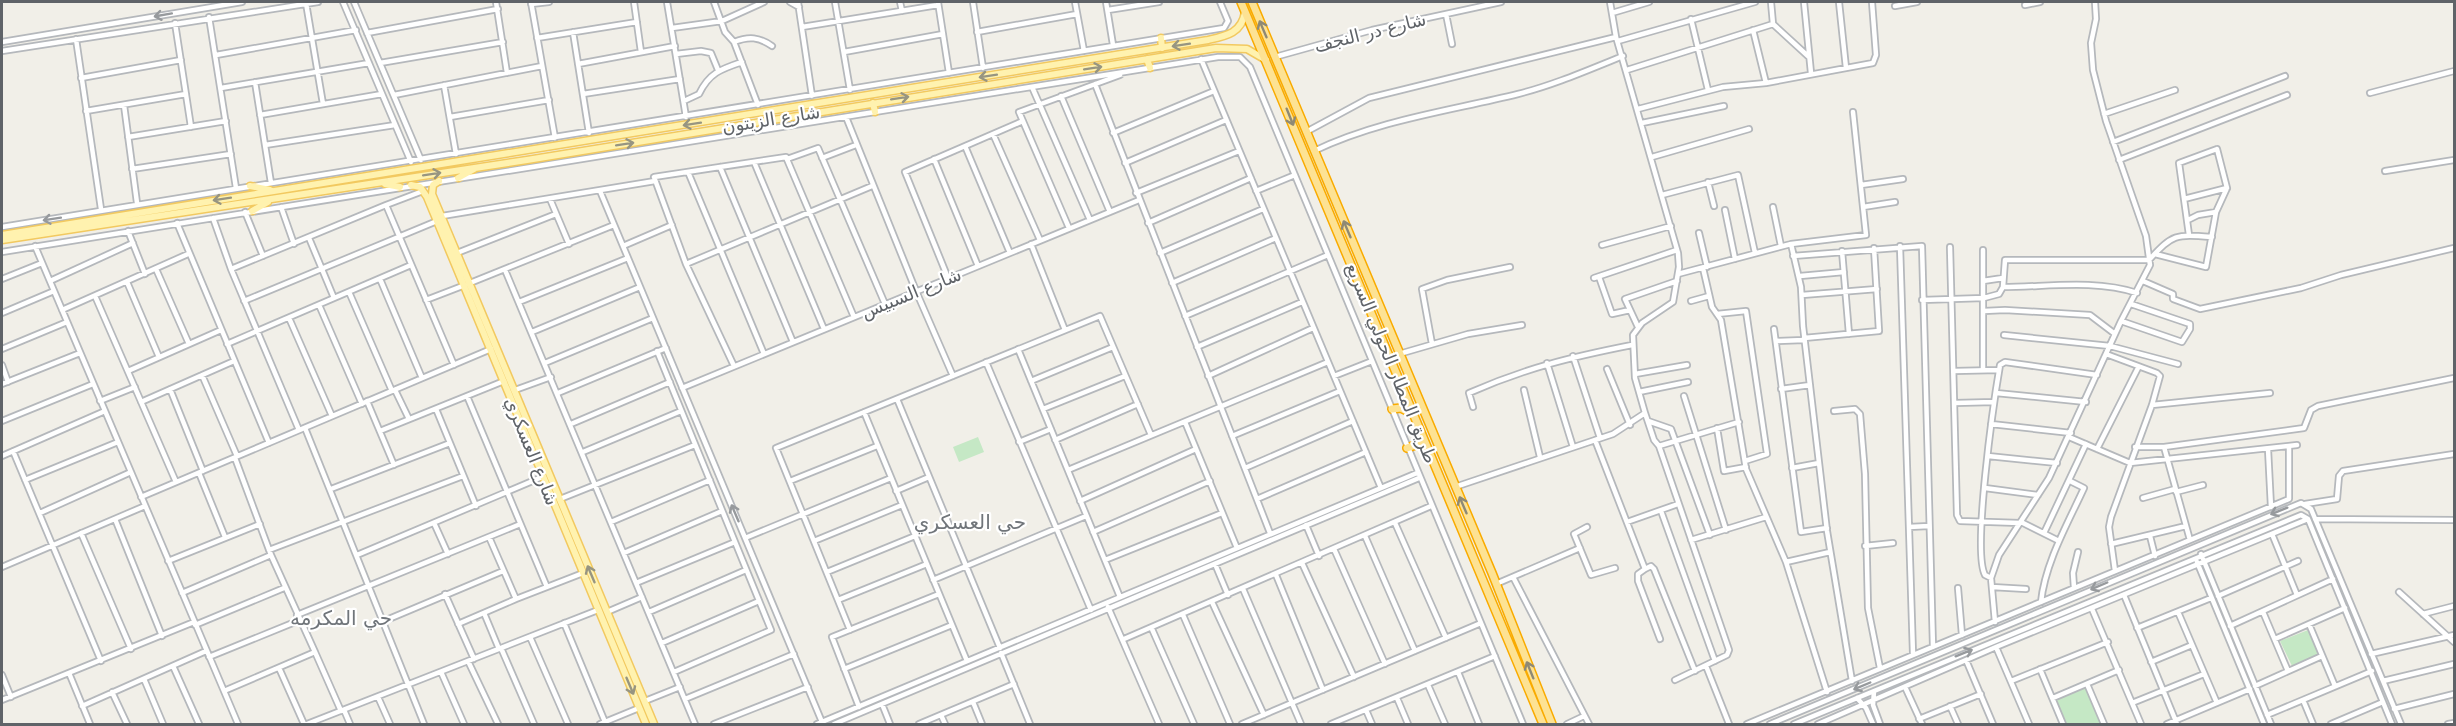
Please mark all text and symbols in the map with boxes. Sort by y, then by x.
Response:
street label: شارع در النجف [1312,8,1428,57]
one-way arrow [154,9,174,20]
one-way arrow [1257,21,1268,39]
one-way arrow [1171,39,1191,50]
one-way arrow [1082,62,1102,73]
one-way arrow [979,71,999,82]
one-way arrow [890,93,909,104]
street label: شارع الزيتون [720,101,822,138]
one-way arrow [1285,107,1296,126]
one-way arrow [683,119,702,130]
one-way arrow [614,138,634,149]
one-way arrow [422,168,442,179]
one-way arrow [213,194,233,205]
one-way arrow [42,214,62,225]
one-way arrow [1340,220,1352,238]
street label: طريق المطار الحولي السريع [1341,260,1442,467]
street label: شارع السبيس [858,263,964,324]
street label: شارع العسكري [500,394,563,509]
one-way arrow [1457,496,1468,515]
one-way arrow [729,504,740,523]
one-way arrow [2271,506,2289,517]
district label: حي العسكري [914,510,1026,535]
one-way arrow [585,565,596,583]
one-way arrow [2090,581,2109,592]
district label: حي المكرمه [290,606,392,631]
one-way arrow [1954,647,1973,658]
one-way arrow [1524,661,1535,680]
one-way arrow [625,676,636,694]
one-way arrow [1853,681,1871,692]

